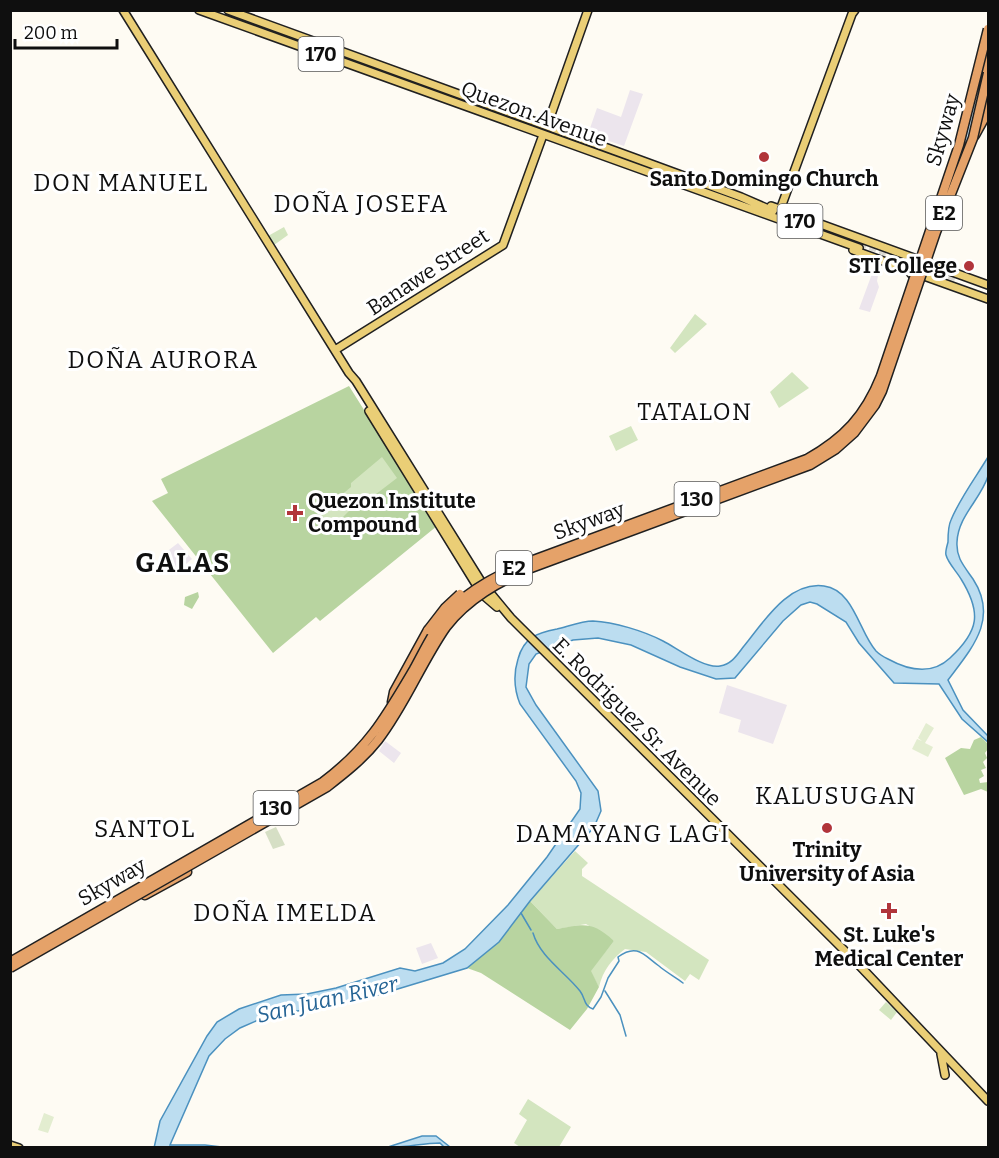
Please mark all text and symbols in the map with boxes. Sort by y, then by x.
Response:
scale bar [15,12,117,50]
text: 200 m [24,22,78,44]
road number: 170 [298,37,344,71]
street label: Quezon Avenue [457,76,611,152]
street label: Skyway [920,90,966,169]
marker: Santo Domingo Church [757,150,771,164]
place label: Santo Domingo Church [649,166,879,192]
district label: DON MANUEL [33,169,209,197]
district label: DOÑA JOSEFA [273,190,449,218]
road number: E2 [926,196,962,230]
road number: 170 [778,204,822,238]
street label: Banawe Street [362,223,494,321]
place label: STI College [848,253,957,279]
marker: STI College [962,259,976,273]
district label: DOÑA AURORA [68,346,258,374]
district label: TATALON [637,398,753,426]
road number: 130 [674,482,720,516]
place label: Quezon Institute Compound [308,488,476,538]
street label: Skyway [550,496,629,546]
marker: Quezon Institute Compound [286,504,304,522]
district label: GALAS [135,547,231,579]
road number: E2 [496,551,532,585]
street label: E. Rodriguez Sr. Avenue [547,632,727,812]
district label: KALUSUGAN [755,782,917,810]
road number: 130 [254,791,298,825]
district label: SANTOL [94,815,196,843]
district label: DAMAYANG LAGI [516,820,730,848]
marker: Trinity University of Asia [820,821,834,835]
place label: Trinity University of Asia [739,837,915,887]
street label: Skyway [73,852,151,912]
district label: DOÑA IMELDA [193,899,377,927]
marker: St. Luke's Medical Center [880,902,898,920]
place label: St. Luke's Medical Center [815,922,964,972]
water label: San Juan River [254,970,401,1029]

